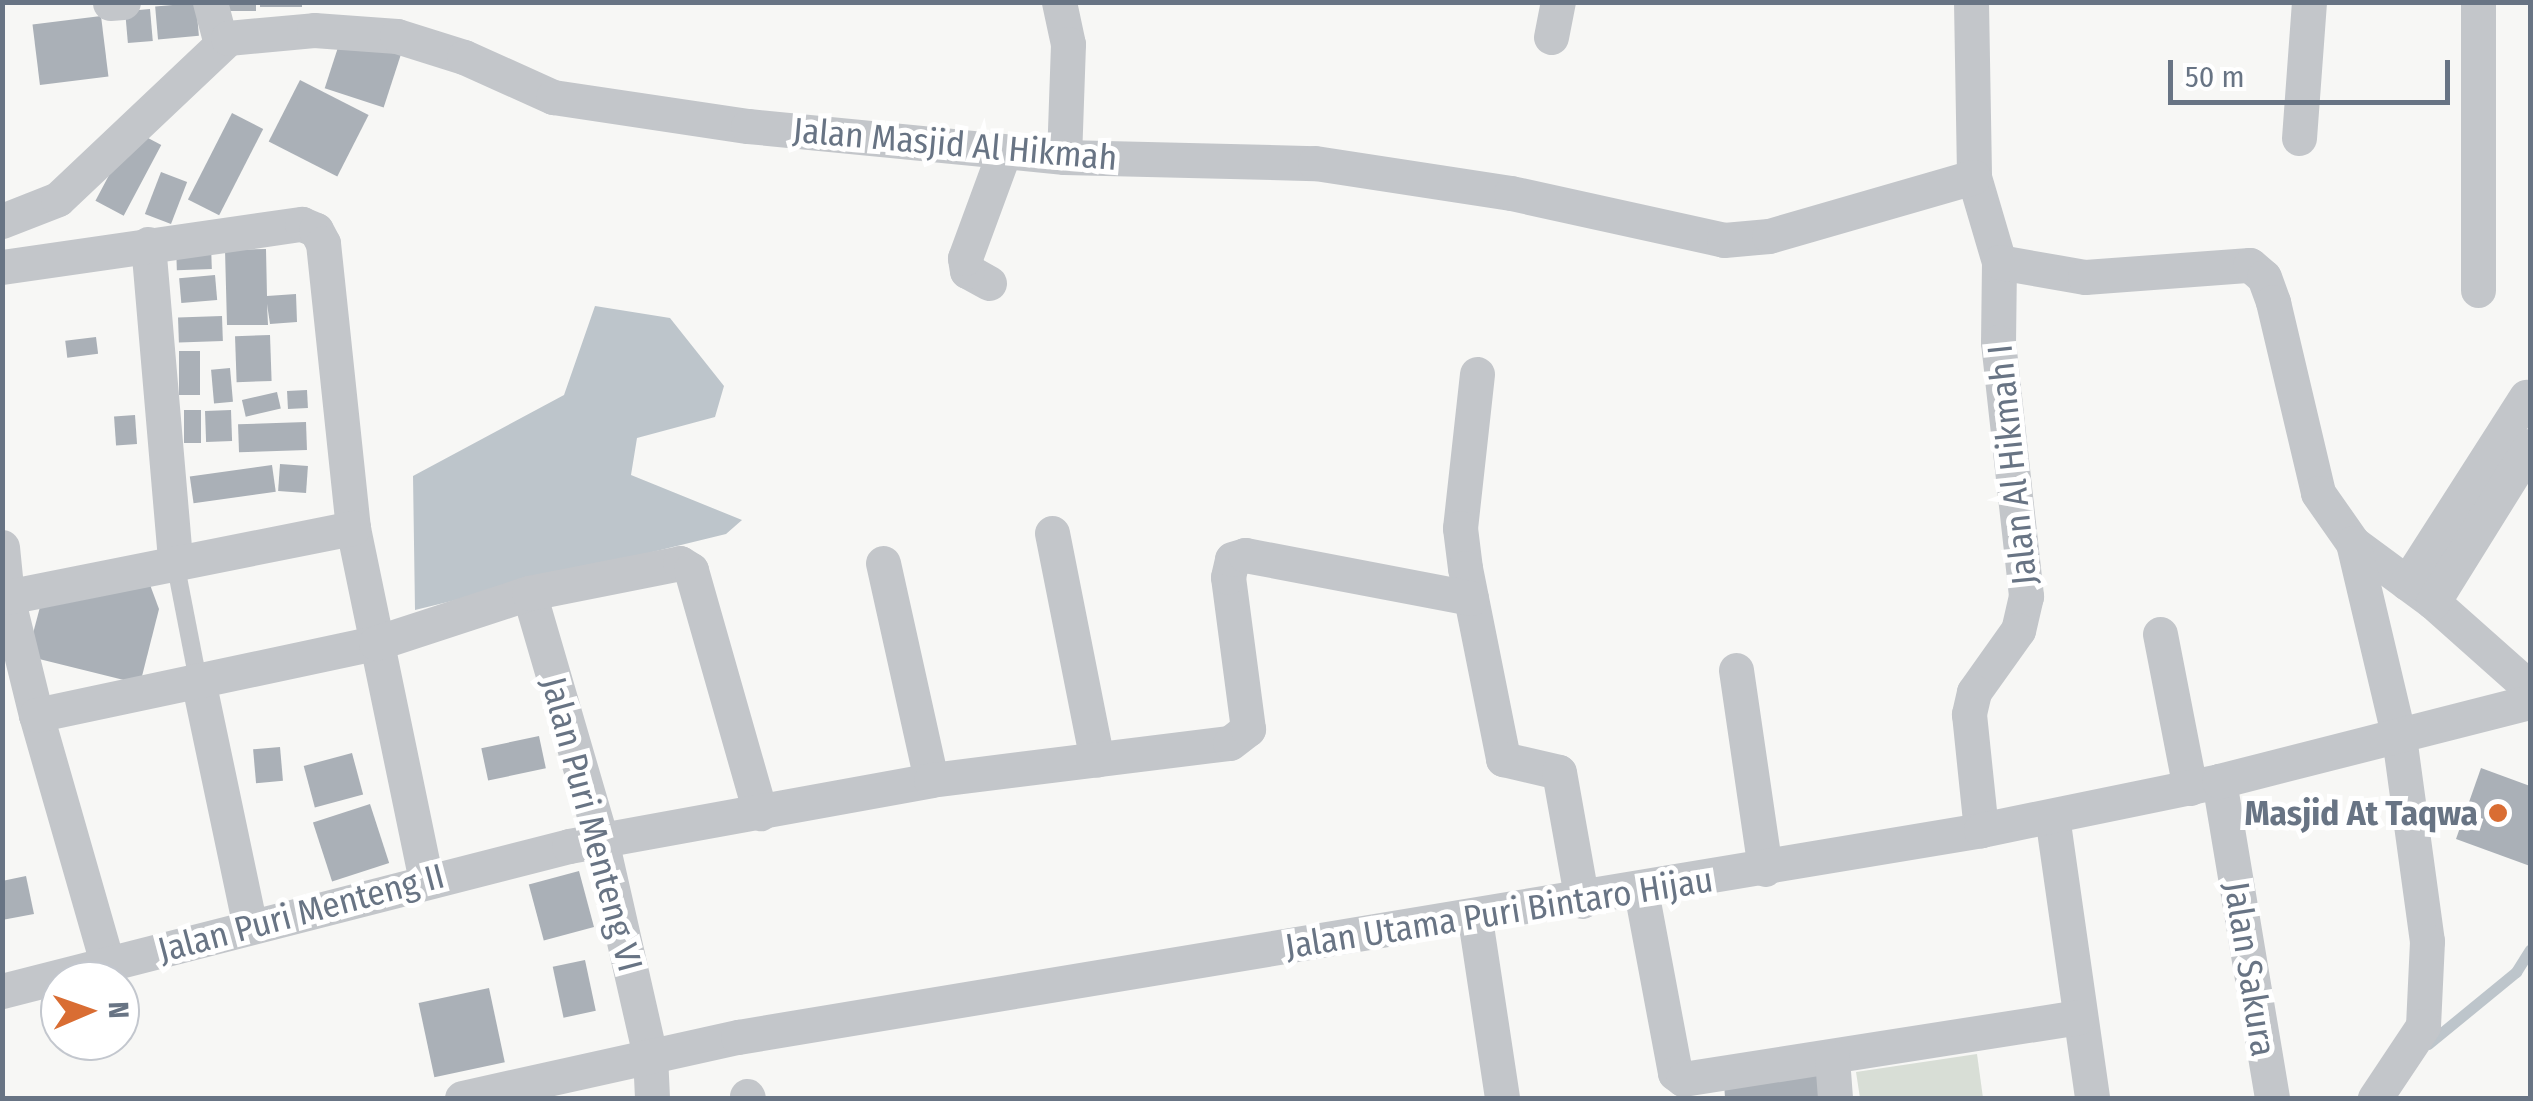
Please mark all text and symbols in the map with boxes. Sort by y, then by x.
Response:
scale bar [2173,40,2456,102]
text: 50 m [2185,59,2245,95]
street label: Jalan Masjid Al Hikmah [791,109,1119,179]
street label: Jalan Al Hikmah I [1979,343,2045,587]
street label: Jalan Puri Menteng VI [532,672,652,976]
place label: Masjid At Taqwa [2244,792,2478,834]
marker: Masjid At Taqwa [2487,802,2509,824]
street label: Jalan Puri Menteng II [153,855,449,971]
street label: Jalan Utama Puri Bintaro Hijau [1282,858,1716,968]
street label: Jalan Sakura [2215,879,2285,1059]
north arrow [40,961,140,1061]
text: N [102,1001,135,1019]

